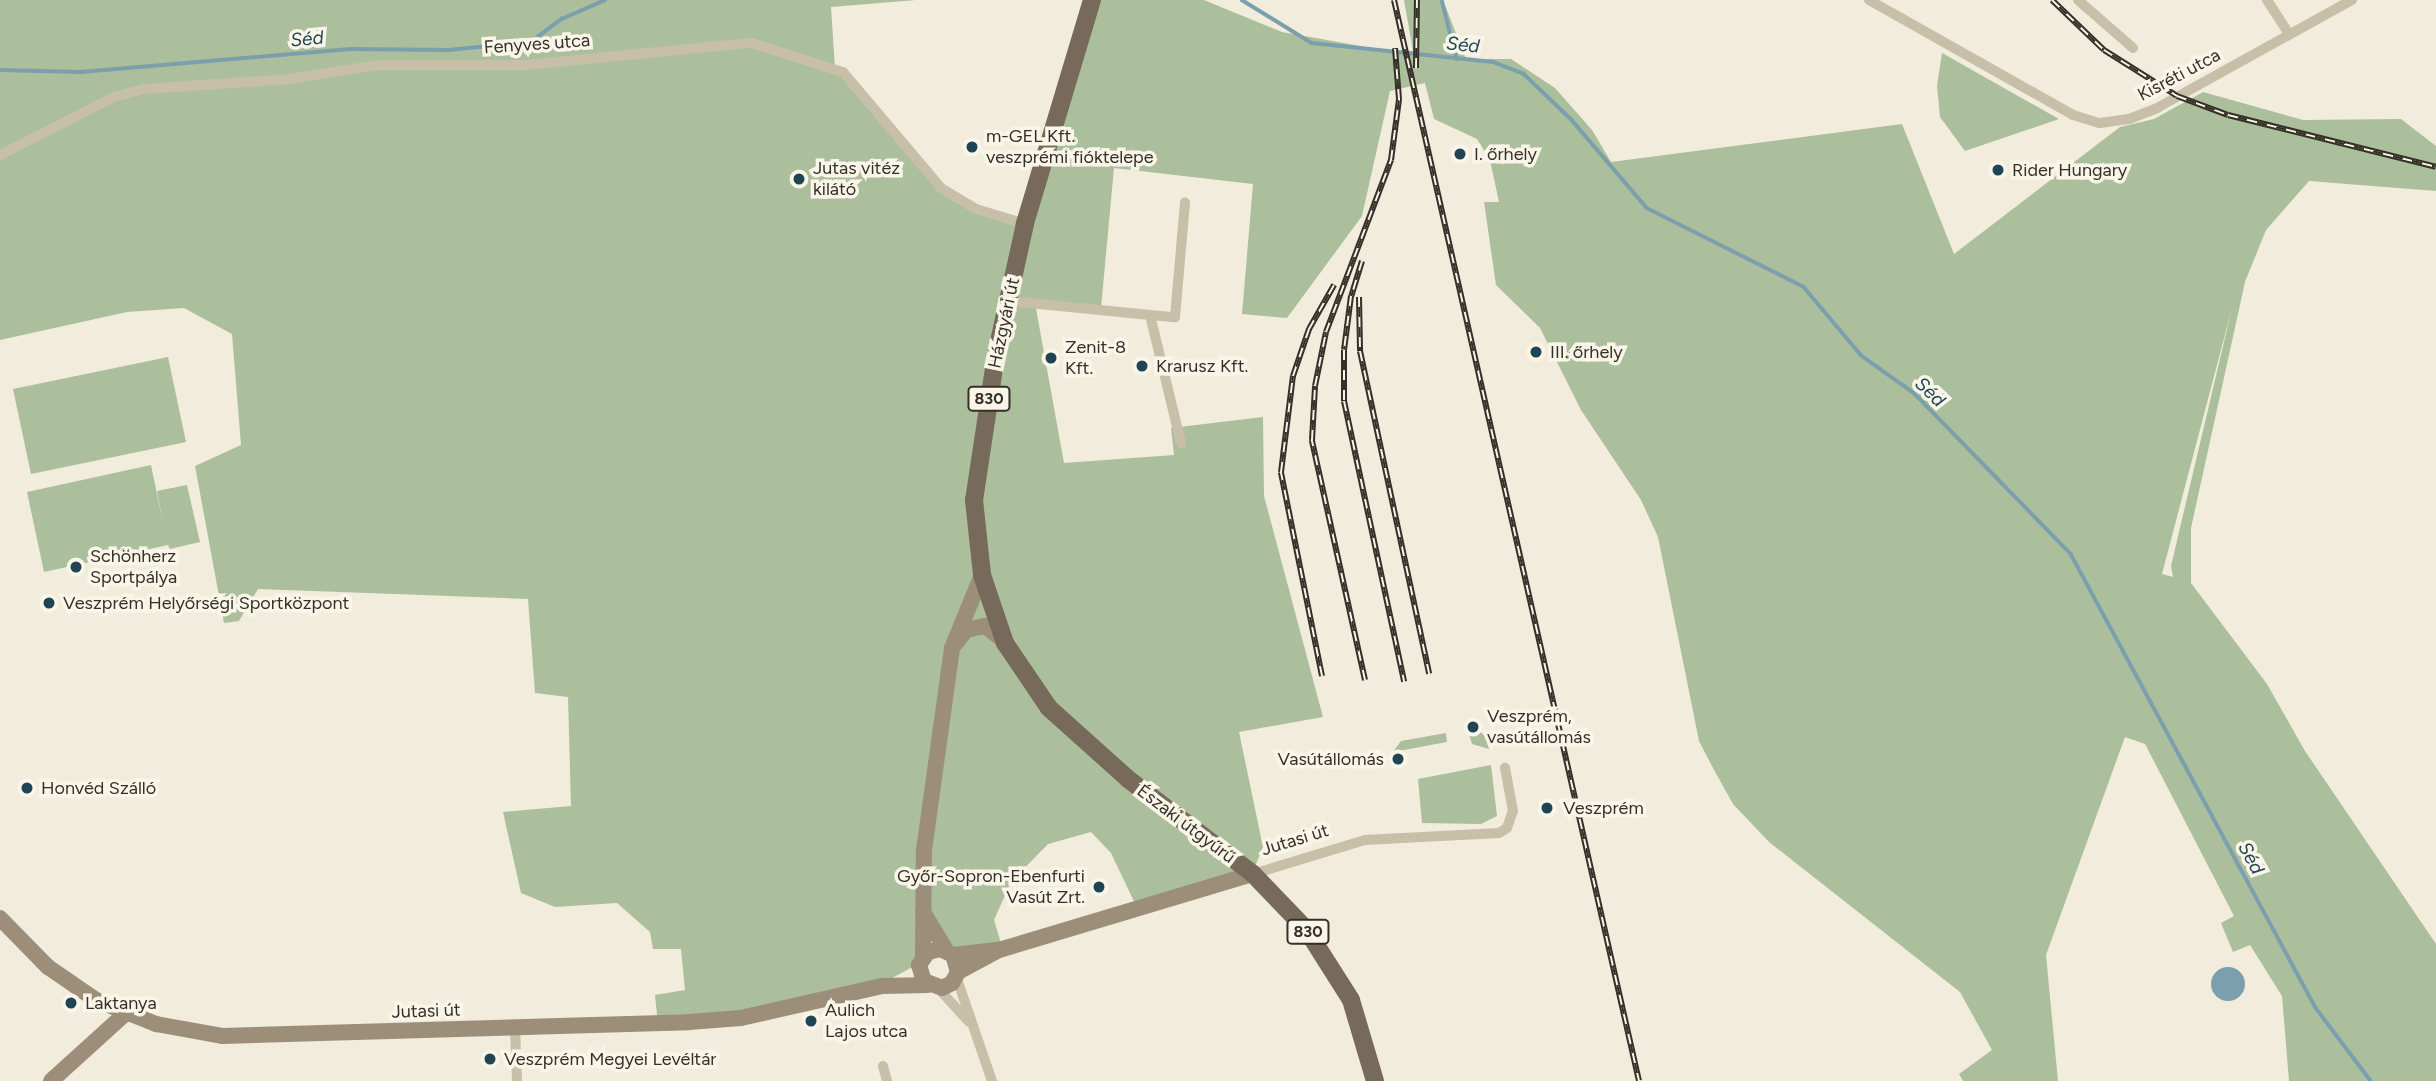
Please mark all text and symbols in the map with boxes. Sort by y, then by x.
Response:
water label: Séd [289,26,325,52]
street label: Fenyves utca [483,30,591,58]
water label: Séd [1445,32,1481,58]
street label: Kisréti utca [2134,44,2224,106]
place label: m-GEL Kft. veszprémi fióktelepe [986,126,1154,168]
marker: m-GEL Kft. veszprémi fióktelepe [964,139,980,155]
place label: I. őrhely [1474,143,1537,165]
marker: I. őrhely [1452,146,1468,162]
place label: Jutas vitéz kilátó [813,158,900,200]
place label: Rider Hungary [2012,159,2127,181]
marker: Rider Hungary [1990,162,2006,178]
marker: Jutas vitéz kilátó [791,171,807,187]
street label: Házgyári út [984,276,1024,370]
place label: Zenit-8 Kft. [1065,337,1126,380]
place label: III. őrhely [1550,341,1623,363]
marker: III. őrhely [1528,344,1544,360]
marker: Zenit-8 Kft. [1043,350,1059,366]
place label: Krarusz Kft. [1156,355,1248,377]
marker: Krarusz Kft. [1134,358,1150,374]
water label: Séd [1910,372,1950,412]
road number: 830 [966,386,1012,412]
place label: Schönherz Sportpálya [90,546,177,588]
marker: Schönherz Sportpálya [68,559,84,575]
place label: Veszprém Helyőrségi Sportközpont [63,592,349,614]
marker: Veszprém Helyőrségi Sportközpont [41,595,57,611]
place label: Veszprém, vasútállomás [1487,706,1591,748]
marker: Veszprém, vasútállomás [1465,719,1481,735]
place label: Vasútállomás [1277,748,1384,770]
marker: Vasútállomás [1390,751,1406,767]
place label: Honvéd Szálló [41,777,156,799]
marker: Honvéd Szálló [19,780,35,796]
street label: Északi útgyűrű [1133,780,1239,868]
place label: Veszprém [1563,797,1644,819]
marker: Veszprém [1537,798,1557,818]
street label: Jutasi út [1259,820,1331,860]
water label: Séd [2233,838,2269,878]
place label: Győr-Sopron-Ebenfurti Vasút Zrt. [897,866,1085,908]
marker: Győr-Sopron-Ebenfurti Vasút Zrt. [1091,879,1107,895]
road number: 830 [1285,920,1331,944]
place label: Laktanya [85,992,157,1014]
marker: Laktanya [63,995,79,1011]
street label: Jutasi út [391,999,461,1023]
place label: Aulich Lajos utca [825,1000,907,1042]
marker: Aulich Lajos utca [803,1013,819,1029]
place label: Veszprém Megyei Levéltár [504,1048,716,1070]
marker: Veszprém Megyei Levéltár [482,1051,498,1067]

